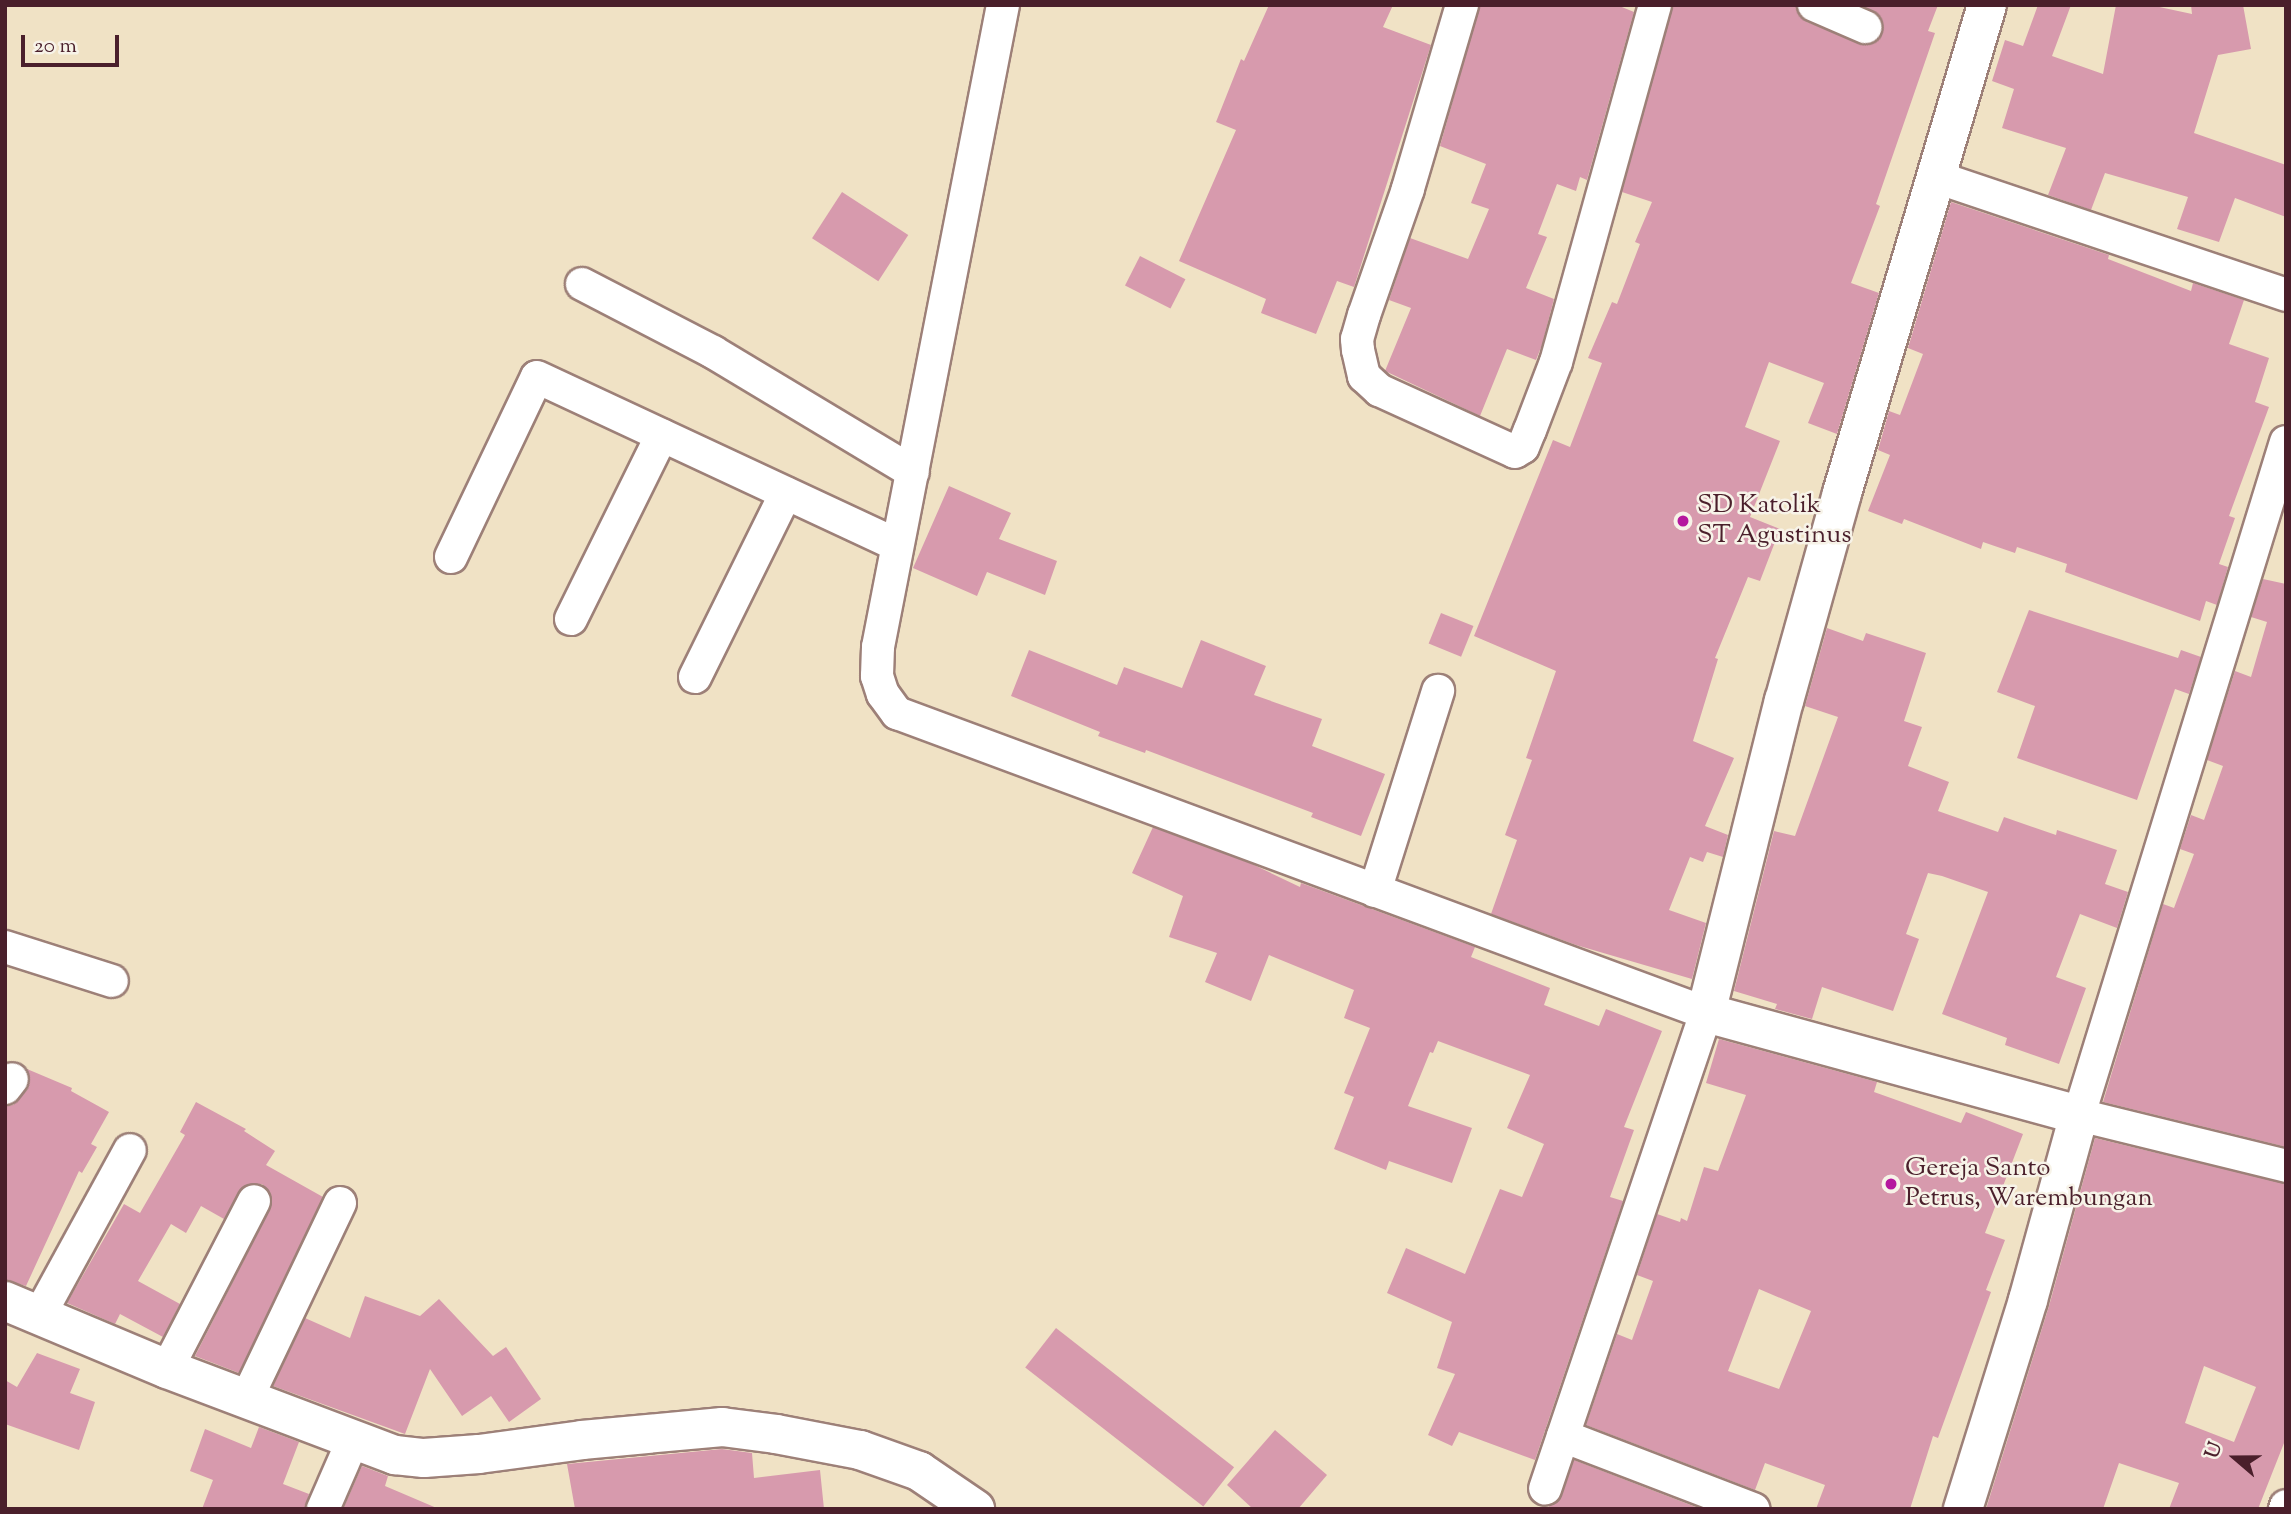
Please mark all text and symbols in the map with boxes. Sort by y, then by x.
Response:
scale bar [24,21,122,65]
text: 20 m [34,32,77,62]
place label: SD Katolik ST Agustinus [1697,490,1851,552]
marker: SD Katolik ST Agustinus [1675,513,1691,529]
place label: Gereja Santo Petrus, Warembungan [1905,1153,2153,1214]
marker: Gereja Santo Petrus, Warembungan [1883,1176,1899,1192]
north arrow [2200,1423,2270,1493]
text: U [2199,1439,2230,1463]

